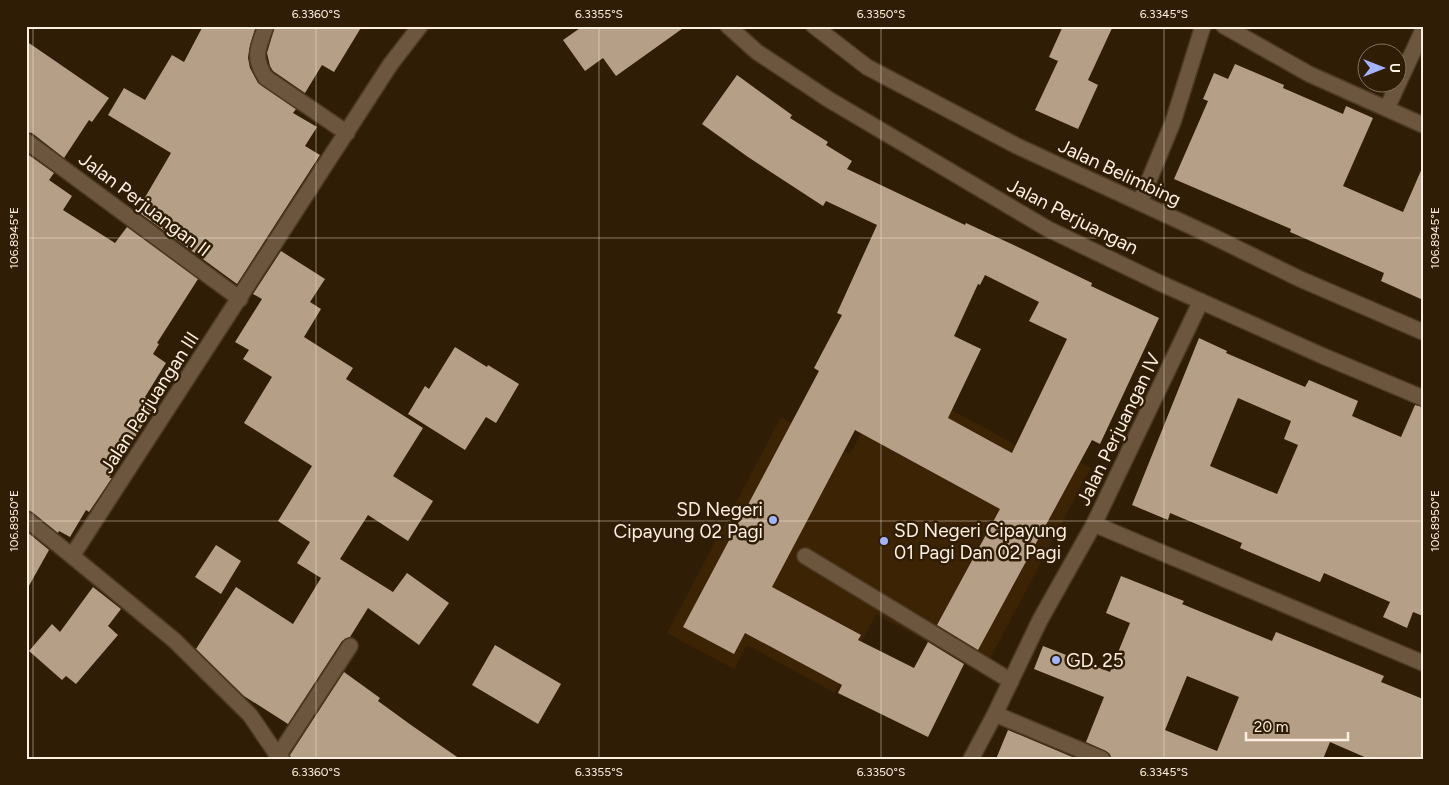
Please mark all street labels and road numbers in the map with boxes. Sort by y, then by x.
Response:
street label: Jalan Belimbing [1055,134,1185,211]
street label: Jalan Perjuangan II [74,147,215,261]
street label: Jalan Perjuangan [1004,174,1142,259]
street label: Jalan Perjuangan III [95,327,204,477]
street label: Jalan Perjuangan IV [1072,349,1165,509]

